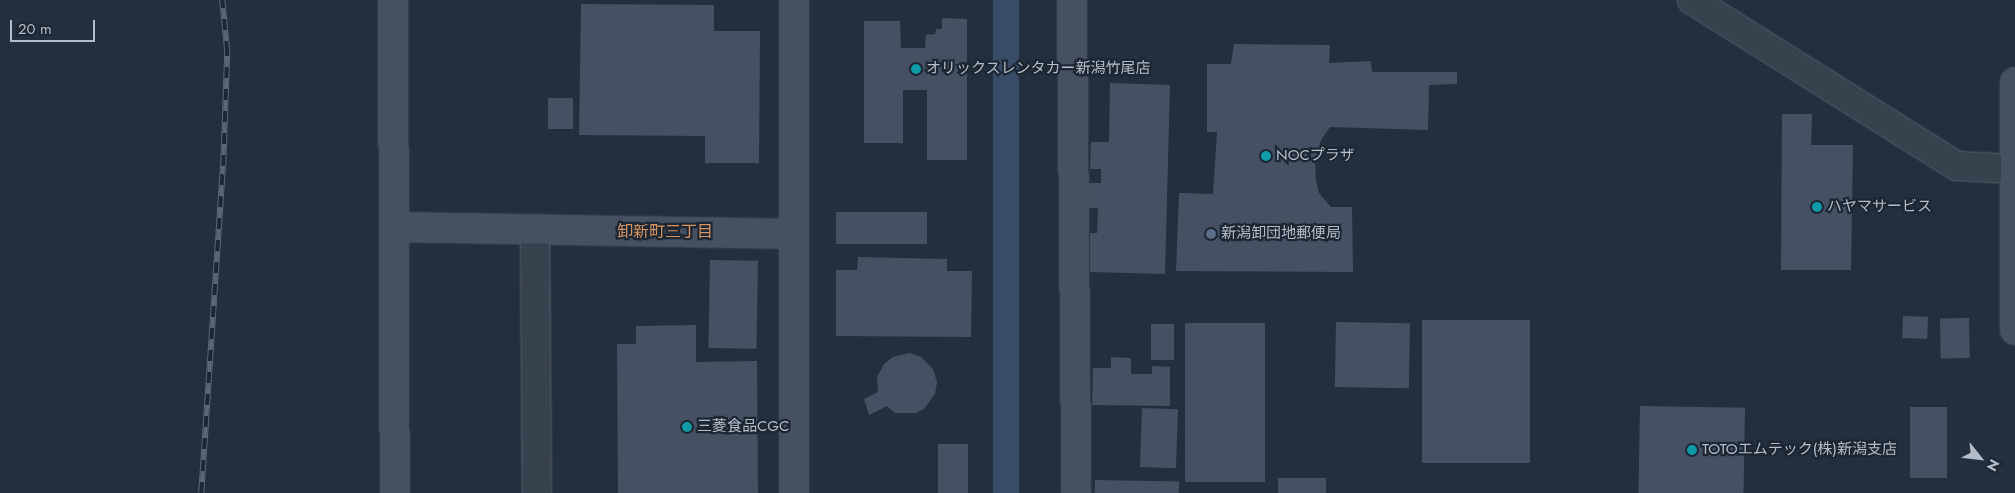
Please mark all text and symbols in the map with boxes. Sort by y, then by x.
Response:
scale bar [12,10,98,42]
text: 20 m [18,18,52,40]
place label: オリックスレンタカー新潟竹尾店 [926,60,1151,78]
marker: オリックスレンタカー新潟竹尾店 [910,63,922,75]
place label: NOCプラザ [1276,147,1355,165]
marker: NOCプラザ [1260,150,1272,162]
place label: ハヤマサービス [1827,198,1932,216]
marker: ハヤマサービス [1811,201,1823,213]
district label: 卸新町三丁目 [617,222,713,242]
place label: 新潟卸団地郵便局 [1221,225,1341,243]
marker: 新潟卸団地郵便局 [1205,228,1217,240]
place label: 三菱食品CGC [697,418,789,436]
marker: 三菱食品CGC [681,421,693,433]
north arrow [1955,433,2005,483]
place label: TOTOエムテック(株)新潟支店 [1702,441,1897,459]
marker: TOTOエムテック(株)新潟支店 [1686,444,1698,456]
text: N [1982,456,2005,475]

